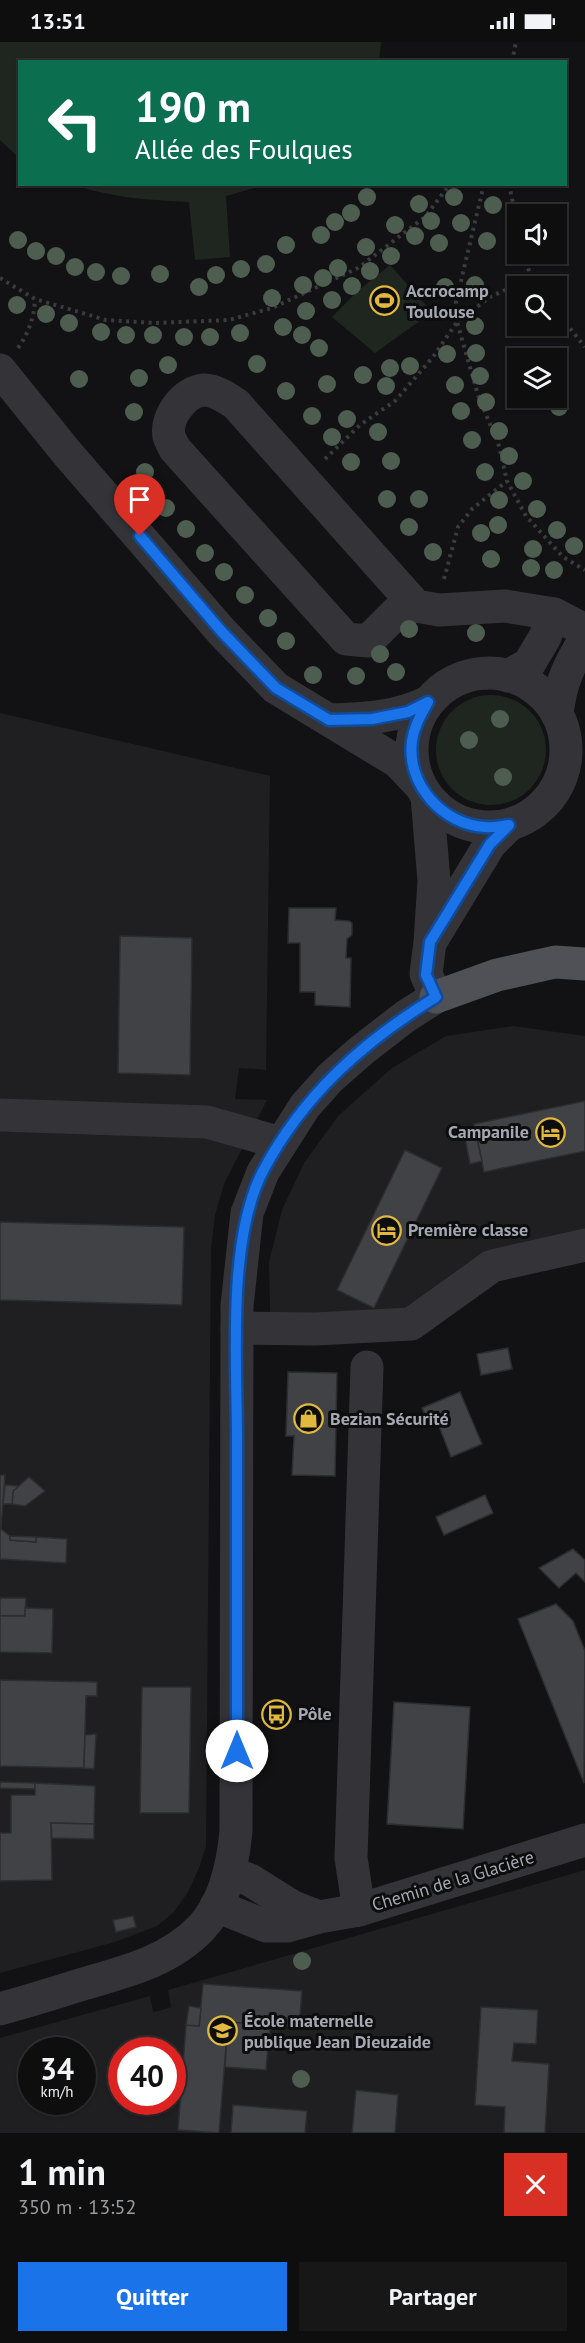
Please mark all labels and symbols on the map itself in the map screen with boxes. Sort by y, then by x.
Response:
place label: Accrocamp Toulouse [406,279,489,323]
sports icon: Accrocamp Toulouse [369,285,401,317]
pin [114,474,165,536]
hotel icon: Campanile [534,1116,566,1148]
place label: Campanile [448,1120,529,1143]
hotel icon: Première classe [371,1214,403,1246]
place label: Première classe [408,1218,528,1241]
shop icon: Bezian Sécurité [293,1403,325,1435]
place label: Bezian Sécurité [330,1407,449,1430]
bus stop icon: Pôle [261,1698,293,1730]
place label: Pôle [298,1702,332,1725]
position arrow [205,1719,269,1783]
street label: Chemin de la Glacière [369,1845,537,1916]
place label: École maternelle publique Jean Dieuzaide [244,2009,431,2053]
school or university icon: École maternelle publique Jean Dieuzaide [207,2015,239,2047]
speed limit sign: 40 [108,2037,186,2115]

